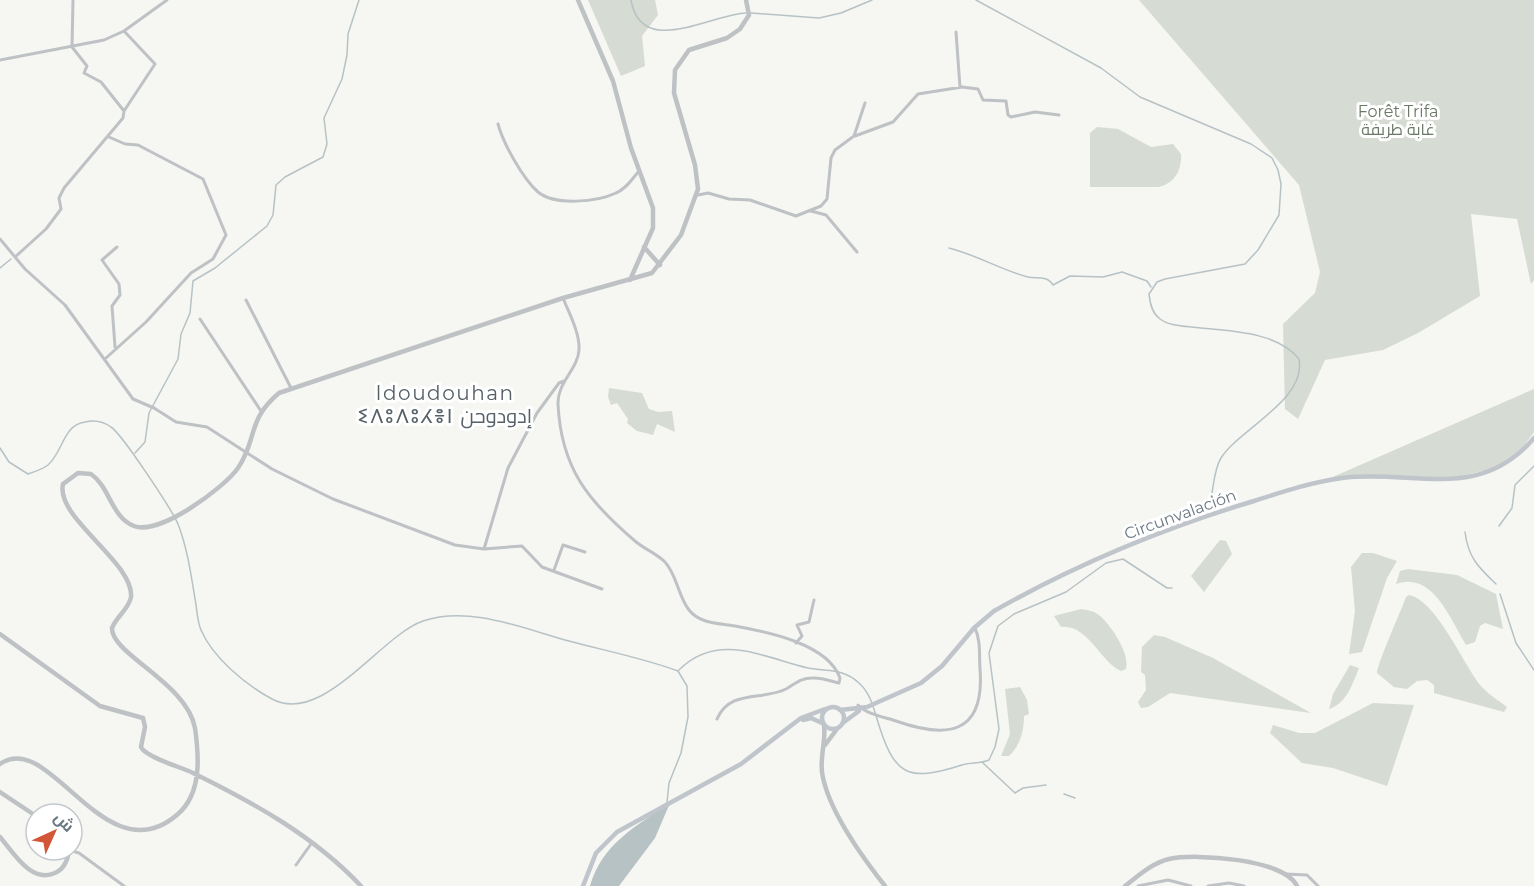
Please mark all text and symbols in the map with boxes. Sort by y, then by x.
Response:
park label: Forêt Trifa غابة طريفة [1358,102,1438,139]
district label: Idoudouhan ⵉⴷⵓⴷⵓⵃⴻⵏ إدودوحن [358,381,532,429]
street label: Circunvalación [1122,485,1239,544]
north arrow [24,802,84,862]
text: ش [50,808,78,836]

